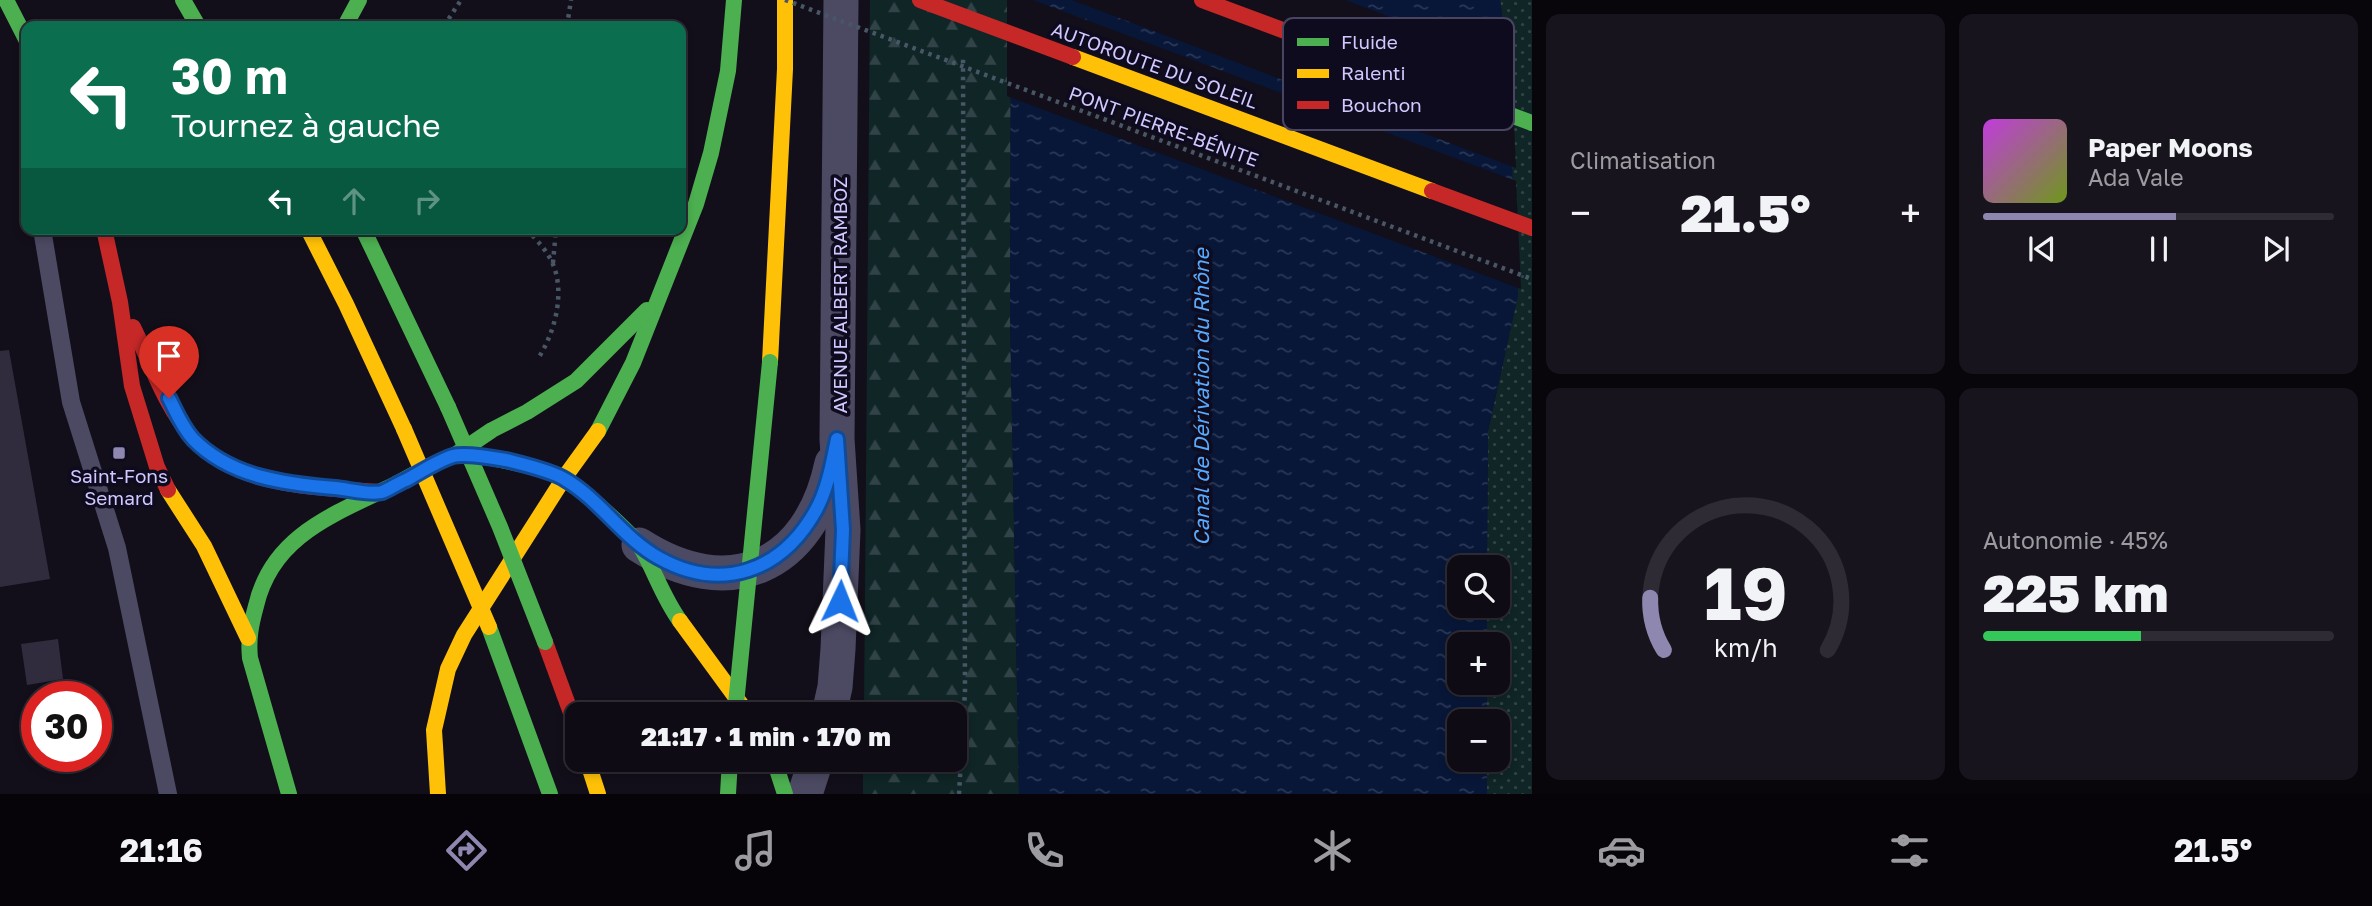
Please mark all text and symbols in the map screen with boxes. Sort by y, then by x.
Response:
street label: AUTOROUTE DU SOLEIL [1049,17,1261,113]
legend [1283,18,1514,130]
text: Fluide [1341,30,1398,53]
text: 30 m [171,46,288,105]
icon: left [56,49,147,140]
text: Ralenti [1341,61,1406,84]
street label: PONT PIERRE-BÉNITE [1066,81,1262,171]
text: Bouchon [1341,93,1422,116]
text: Tournez à gauche [171,106,440,144]
text: Paper Moons [2088,132,2253,163]
text: Climatisation [1570,146,1716,174]
text: Ada Vale [2088,163,2184,191]
street label: AVENUE ALBERT RAMBOZ [828,176,851,414]
text: 21.5° [1681,181,1810,243]
icon: left [262,182,300,220]
icon: ahead [335,182,373,220]
icon: right [408,182,446,220]
text: − [1570,190,1591,235]
text: + [1900,190,1921,235]
icon: previous [2023,230,2061,268]
icon: pause [2140,230,2178,268]
icon: next [2257,230,2295,268]
water label: Canal de Dérivation du Rhône [1188,247,1214,546]
pin [139,326,199,398]
icon: arrive [150,337,188,375]
marker: Saint-Fons Semard [111,445,127,461]
place label: Saint-Fons Semard [70,464,168,509]
text: Autonomie · 45% [1983,526,2168,554]
text: 19 [1704,549,1787,636]
map controls [1447,555,1510,772]
button: search [1447,555,1510,618]
text: 225 km [1983,561,2169,623]
position arrow [803,564,877,638]
button: + [1447,632,1510,695]
text: km/h [1714,632,1777,663]
speed limit sign: 30 [21,681,112,772]
button: − [1447,709,1510,772]
text: 21:17 · 1 min · 170 m [641,721,891,752]
icon: directions [442,826,491,875]
icon: music [731,826,780,875]
icon: phone [1020,826,1069,875]
icon: climate [1308,826,1357,875]
icon: car [1597,826,1646,875]
icon: filters [1885,826,1934,875]
text: 21:16 [120,831,203,869]
text: 21.5° [2174,831,2252,869]

